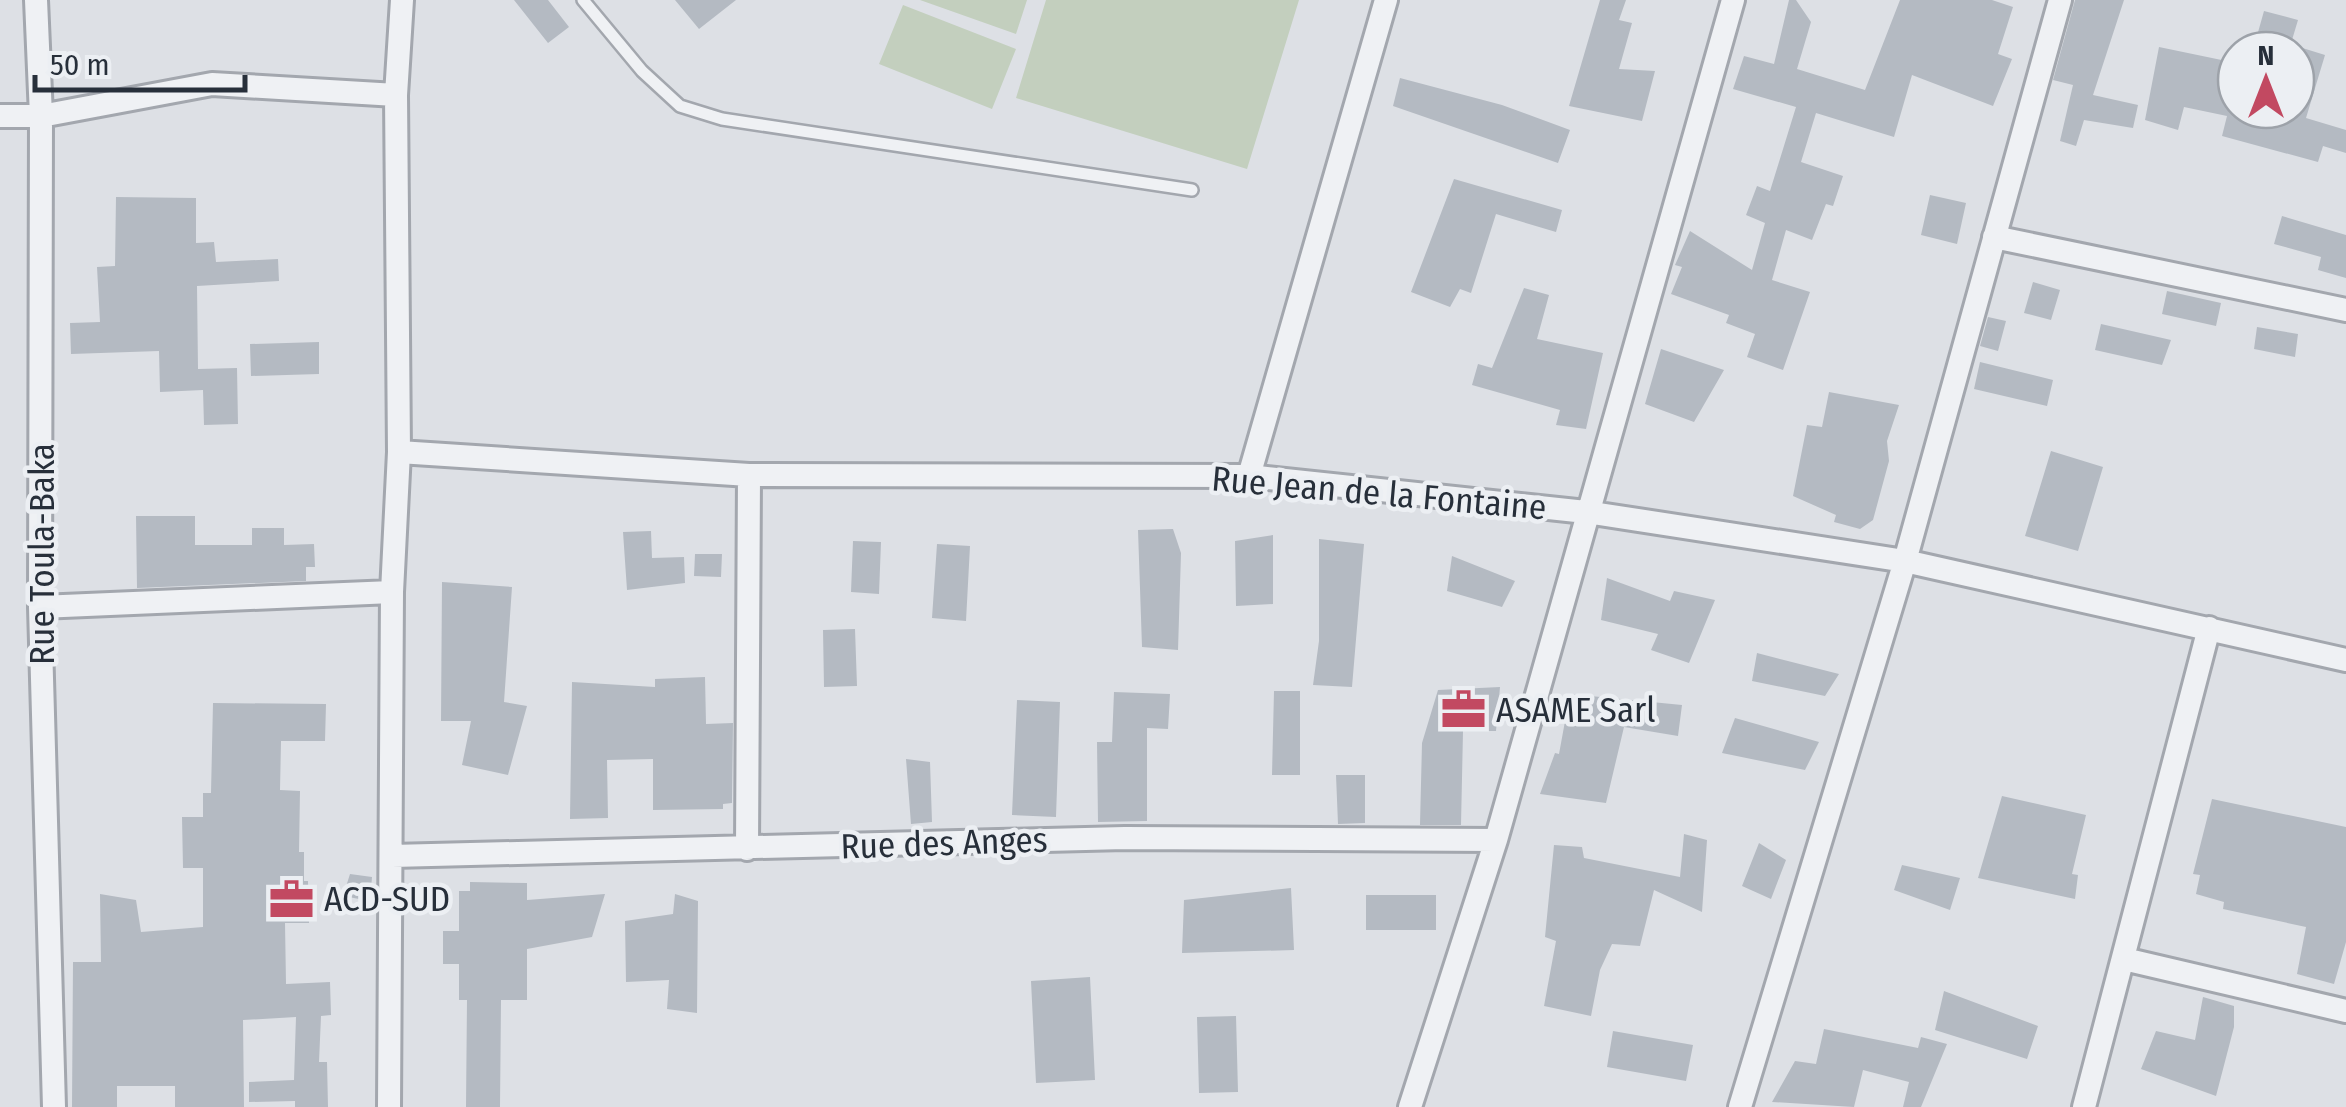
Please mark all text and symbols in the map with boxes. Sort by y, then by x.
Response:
scale bar [35,30,245,92]
north arrow [2216,30,2316,130]
text: N [2258,39,2274,72]
text: 50 m [50,47,110,83]
street label: Rue Toula-Baka [21,443,63,665]
street label: Rue Jean de la Fontaine [1210,457,1548,529]
office icon: ASAME Sarl [1439,686,1487,734]
place label: ASAME Sarl [1496,689,1656,731]
street label: Rue des Anges [840,818,1048,868]
office icon: ACD-SUD [267,875,315,923]
place label: ACD-SUD [324,878,450,920]

